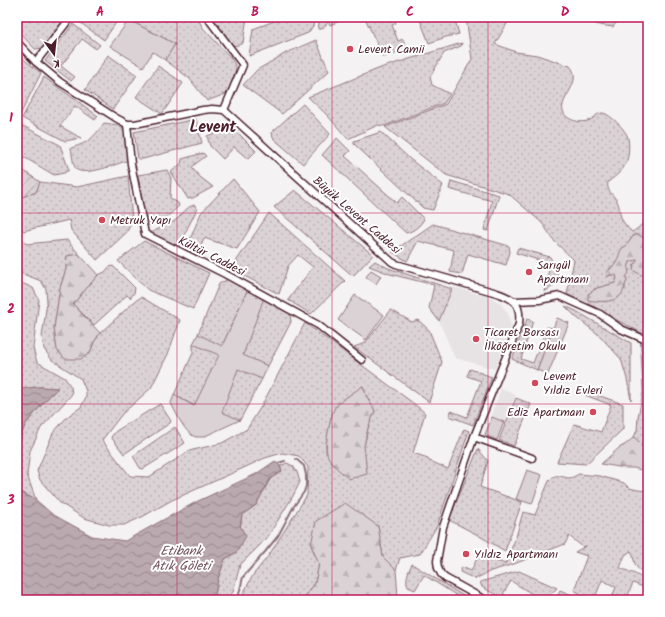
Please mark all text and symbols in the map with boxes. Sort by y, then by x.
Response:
text: A [96,2,104,23]
text: B [251,2,259,23]
text: C [406,2,414,23]
text: D [561,2,570,23]
north arrow [34,34,74,74]
place label: Levent Camii [358,40,425,59]
marker: Levent Camii [345,44,355,54]
text: K [50,53,62,72]
text: 1 [9,108,13,129]
district label: Levent [189,115,237,140]
street label: Büyük Levent Caddesi [308,172,406,260]
place label: Metruk Yapı [110,211,171,230]
marker: Metruk Yapı [97,215,107,225]
street label: Kültür Caddesi [175,231,250,282]
place label: Sarıgül Apartmanı [537,256,589,289]
marker: Sarıgül Apartmanı [524,267,534,277]
text: 2 [7,299,15,320]
place label: Ticaret Borsası İlköğretim Okulu [484,323,566,356]
marker: Ticaret Borsası İlköğretim Okulu [471,334,481,344]
place label: Levent Yıldız Evleri [543,367,604,400]
marker: Levent Yıldız Evleri [530,378,540,388]
place label: Ediz Apartmanı [507,403,585,422]
marker: Ediz Apartmanı [588,407,598,417]
text: 3 [6,490,15,511]
water label: Etibank Atık Göleti [152,541,213,577]
place label: Yıldız Apartmanı [474,545,558,564]
marker: Yıldız Apartmanı [461,549,471,559]

